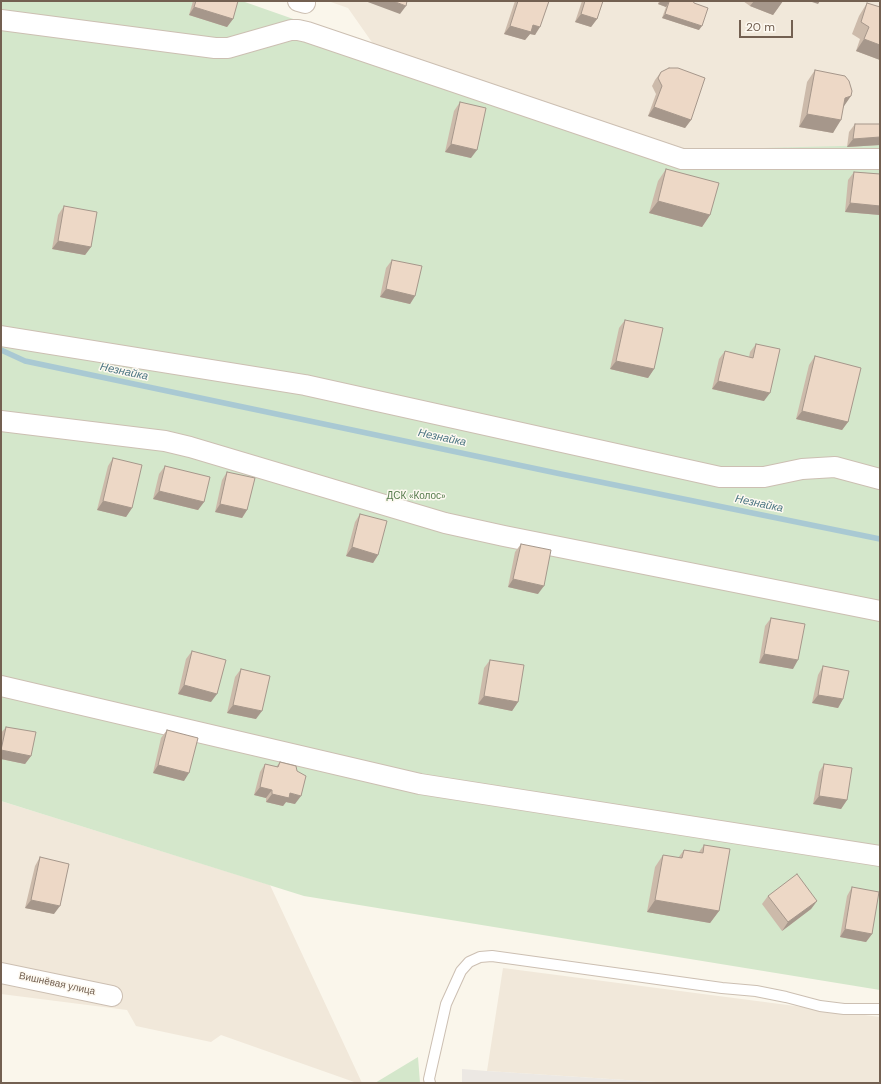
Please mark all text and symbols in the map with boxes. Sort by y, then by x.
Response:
scale bar [741,12,795,38]
text: 20 m [746,19,775,35]
water label: Незнайка [99,360,149,384]
water label: Незнайка [417,426,467,450]
park label: ДСК «Колос» [386,490,446,502]
water label: Незнайка [734,492,784,516]
street label: Вишнёвая улица [18,970,96,998]

